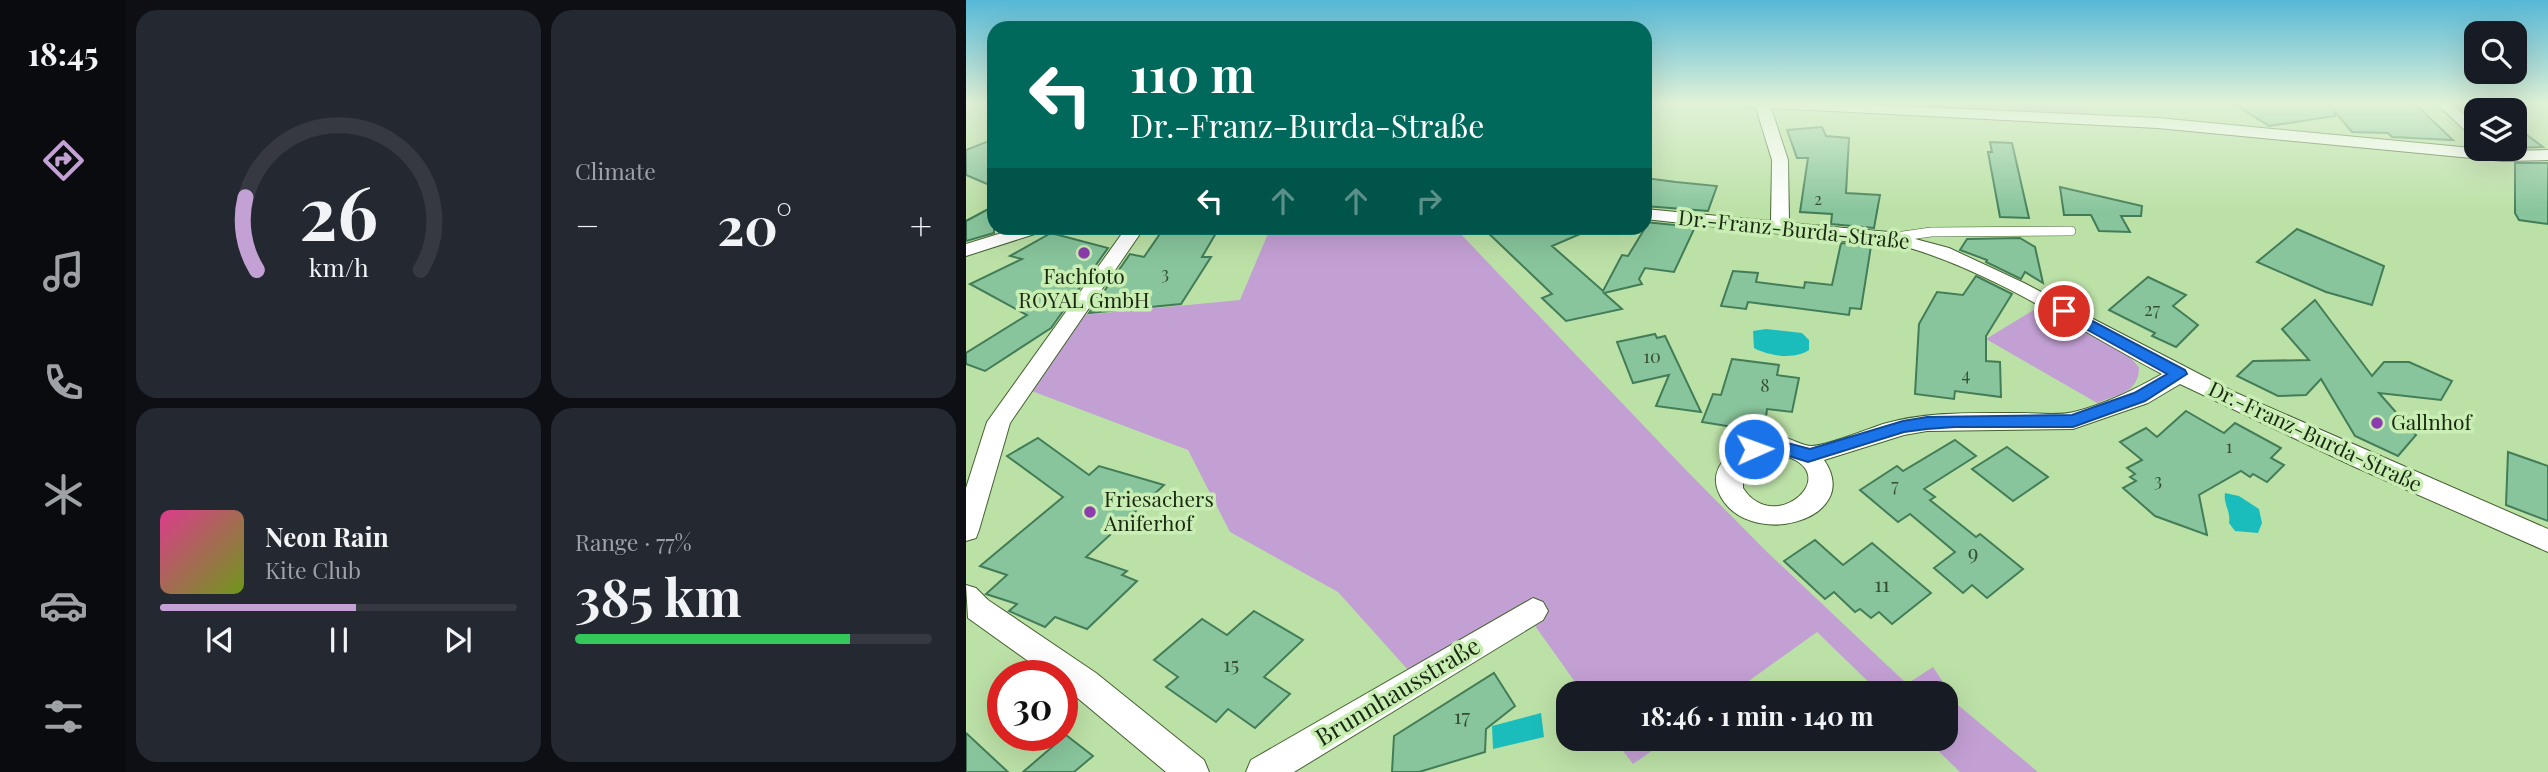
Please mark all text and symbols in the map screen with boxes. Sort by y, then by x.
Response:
map controls [2464,21,2527,161]
button: search [2464,21,2527,84]
text: 18:45 [27,31,99,74]
text: 110 m [1130,40,1255,105]
icon: left [1015,49,1106,140]
button: layers [2464,98,2527,161]
text: Dr.-Franz-Burda-Straße [1130,103,1484,146]
icon: directions [39,136,88,185]
text: Climate [575,155,656,186]
text: 26 [299,161,378,258]
icon: left [1191,182,1229,220]
icon: ahead [1264,182,1302,220]
icon: ahead [1337,182,1375,220]
icon: right [1410,182,1448,220]
house number: 2 [1814,188,1822,209]
text: 20° [717,190,792,259]
text: − [575,199,600,250]
text: + [910,199,932,250]
street label: Dr.-Franz-Burda-Straße [1677,202,1911,254]
marker: Fachfoto ROYAL GmbH [1076,245,1092,261]
icon: music [39,247,88,296]
text: km/h [309,250,369,283]
place label: Fachfoto ROYAL GmbH [1018,261,1150,313]
house number: 3 [1161,261,1169,285]
pin [2034,281,2094,341]
icon: arrive [2045,292,2083,330]
house number: 27 [2144,297,2161,321]
house number: 10 [1643,344,1661,368]
icon: phone [39,358,88,407]
house number: 4 [1962,362,1971,386]
house number: 8 [1760,373,1770,397]
street label: Dr.-Franz-Burda-Straße [2205,373,2427,497]
place label: Gallnhof [2391,407,2474,435]
position arrow [1717,412,1791,486]
marker: Gallnhof [2369,415,2385,431]
house number: 1 [2226,434,2233,458]
house number: 3 [2154,468,2162,492]
icon: climate [39,470,88,519]
house number: 7 [1891,473,1899,497]
place label: Friesachers Aniferhof [1103,484,1214,536]
marker: Friesachers Aniferhof [1082,504,1098,520]
text: Neon Rain [265,519,389,554]
text: Range · 77% [575,526,692,557]
house number: 9 [1968,537,1978,565]
text: Kite Club [265,554,361,585]
text: 385 km [575,561,742,630]
house number: 11 [1874,569,1890,597]
icon: car [39,581,88,630]
icon: previous [201,621,239,659]
icon: pause [320,621,358,659]
icon: next [439,621,477,659]
street label: Brunnhausstraße [1309,628,1485,752]
house number: 15 [1223,649,1239,677]
speed limit sign: 30 [987,660,1078,751]
icon: filters [39,692,88,741]
text: 18:46 · 1 min · 140 m [1641,698,1873,733]
house number: 17 [1454,701,1471,729]

